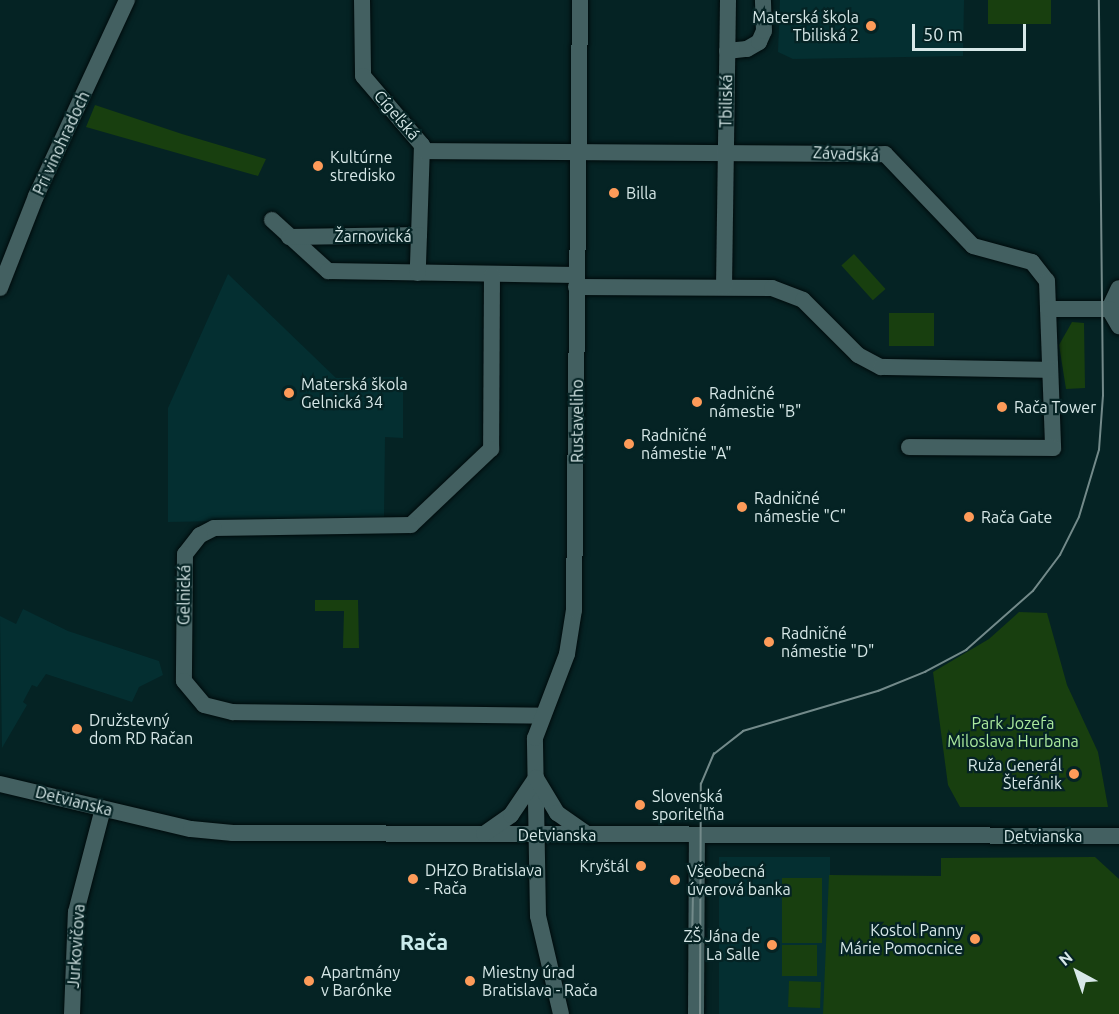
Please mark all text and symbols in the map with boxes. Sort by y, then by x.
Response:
place label: Materská škola Tbiliská 2 [752,7,859,45]
scale bar [915,12,1029,50]
marker: Materská škola Tbiliská 2 [864,19,878,33]
text: 50 m [923,24,963,44]
street label: Tbiliská [716,74,736,128]
street label: Cígeľská [370,86,424,144]
street label: Pri vinohradoch [29,88,93,198]
street label: Závadská [813,143,879,165]
place label: Kultúrne stredisko [330,147,395,185]
marker: Kultúrne stredisko [311,159,325,173]
place label: Billa [626,183,657,203]
marker: Billa [607,186,621,200]
street label: Žarnovická [334,226,412,246]
place label: Materská škola Gelnická 34 [301,374,408,412]
street label: Rustaveliho [567,379,587,463]
place label: Radničné námestie "B" [709,383,801,421]
marker: Materská škola Gelnická 34 [282,386,296,400]
marker: Radničné námestie "B" [690,395,704,409]
place label: Rača Tower [1014,397,1096,417]
marker: Rača Tower [995,400,1009,414]
place label: Radničné námestie "A" [641,425,732,463]
marker: Radničné námestie "A" [622,437,636,451]
place label: Radničné námestie "C" [754,488,846,526]
marker: Radničné námestie "C" [735,500,749,514]
place label: Rača Gate [981,507,1052,527]
marker: Rača Gate [962,510,976,524]
street label: Gelnická [174,565,194,625]
place label: Radničné námestie "D" [781,623,875,661]
marker: Radničné námestie "D" [762,635,776,649]
place label: Družstevný dom RD Račan [89,710,193,748]
park label: Park Jozefa Miloslava Hurbana [947,713,1079,751]
marker: Družstevný dom RD Račan [70,722,84,736]
place label: Ruža Generál Štefánik [968,755,1062,793]
marker: Ruža Generál Štefánik [1067,767,1081,781]
street label: Detvianska [33,782,115,820]
place label: Slovenská sporiteľňa [652,786,725,824]
marker: Slovenská sporiteľňa [633,798,647,812]
street label: Detvianska [518,825,596,845]
street label: Detvianska [1004,826,1082,846]
place label: Kryštál [580,856,629,876]
marker: Kryštál [634,859,648,873]
place label: DHZO Bratislava - Rača [425,860,542,898]
place label: Všeobecná úverová banka [687,861,791,899]
marker: DHZO Bratislava - Rača [406,872,420,886]
marker: Všeobecná úverová banka [668,873,682,887]
street label: Jurkovičova [63,903,89,989]
place label: Kostol Panny Márie Pomocnice [840,920,963,958]
place label: ZŠ Jána de La Salle [684,926,760,964]
district label: Rača [400,929,448,955]
marker: Kostol Panny Márie Pomocnice [968,932,982,946]
marker: ZŠ Jána de La Salle [765,938,779,952]
north arrow [1047,942,1107,1002]
text: N [1055,947,1076,969]
place label: Apartmány v Barónke [321,962,400,1000]
place label: Miestny úrad Bratislava - Rača [482,962,598,1000]
marker: Apartmány v Barónke [302,974,316,988]
marker: Miestny úrad Bratislava - Rača [463,974,477,988]

